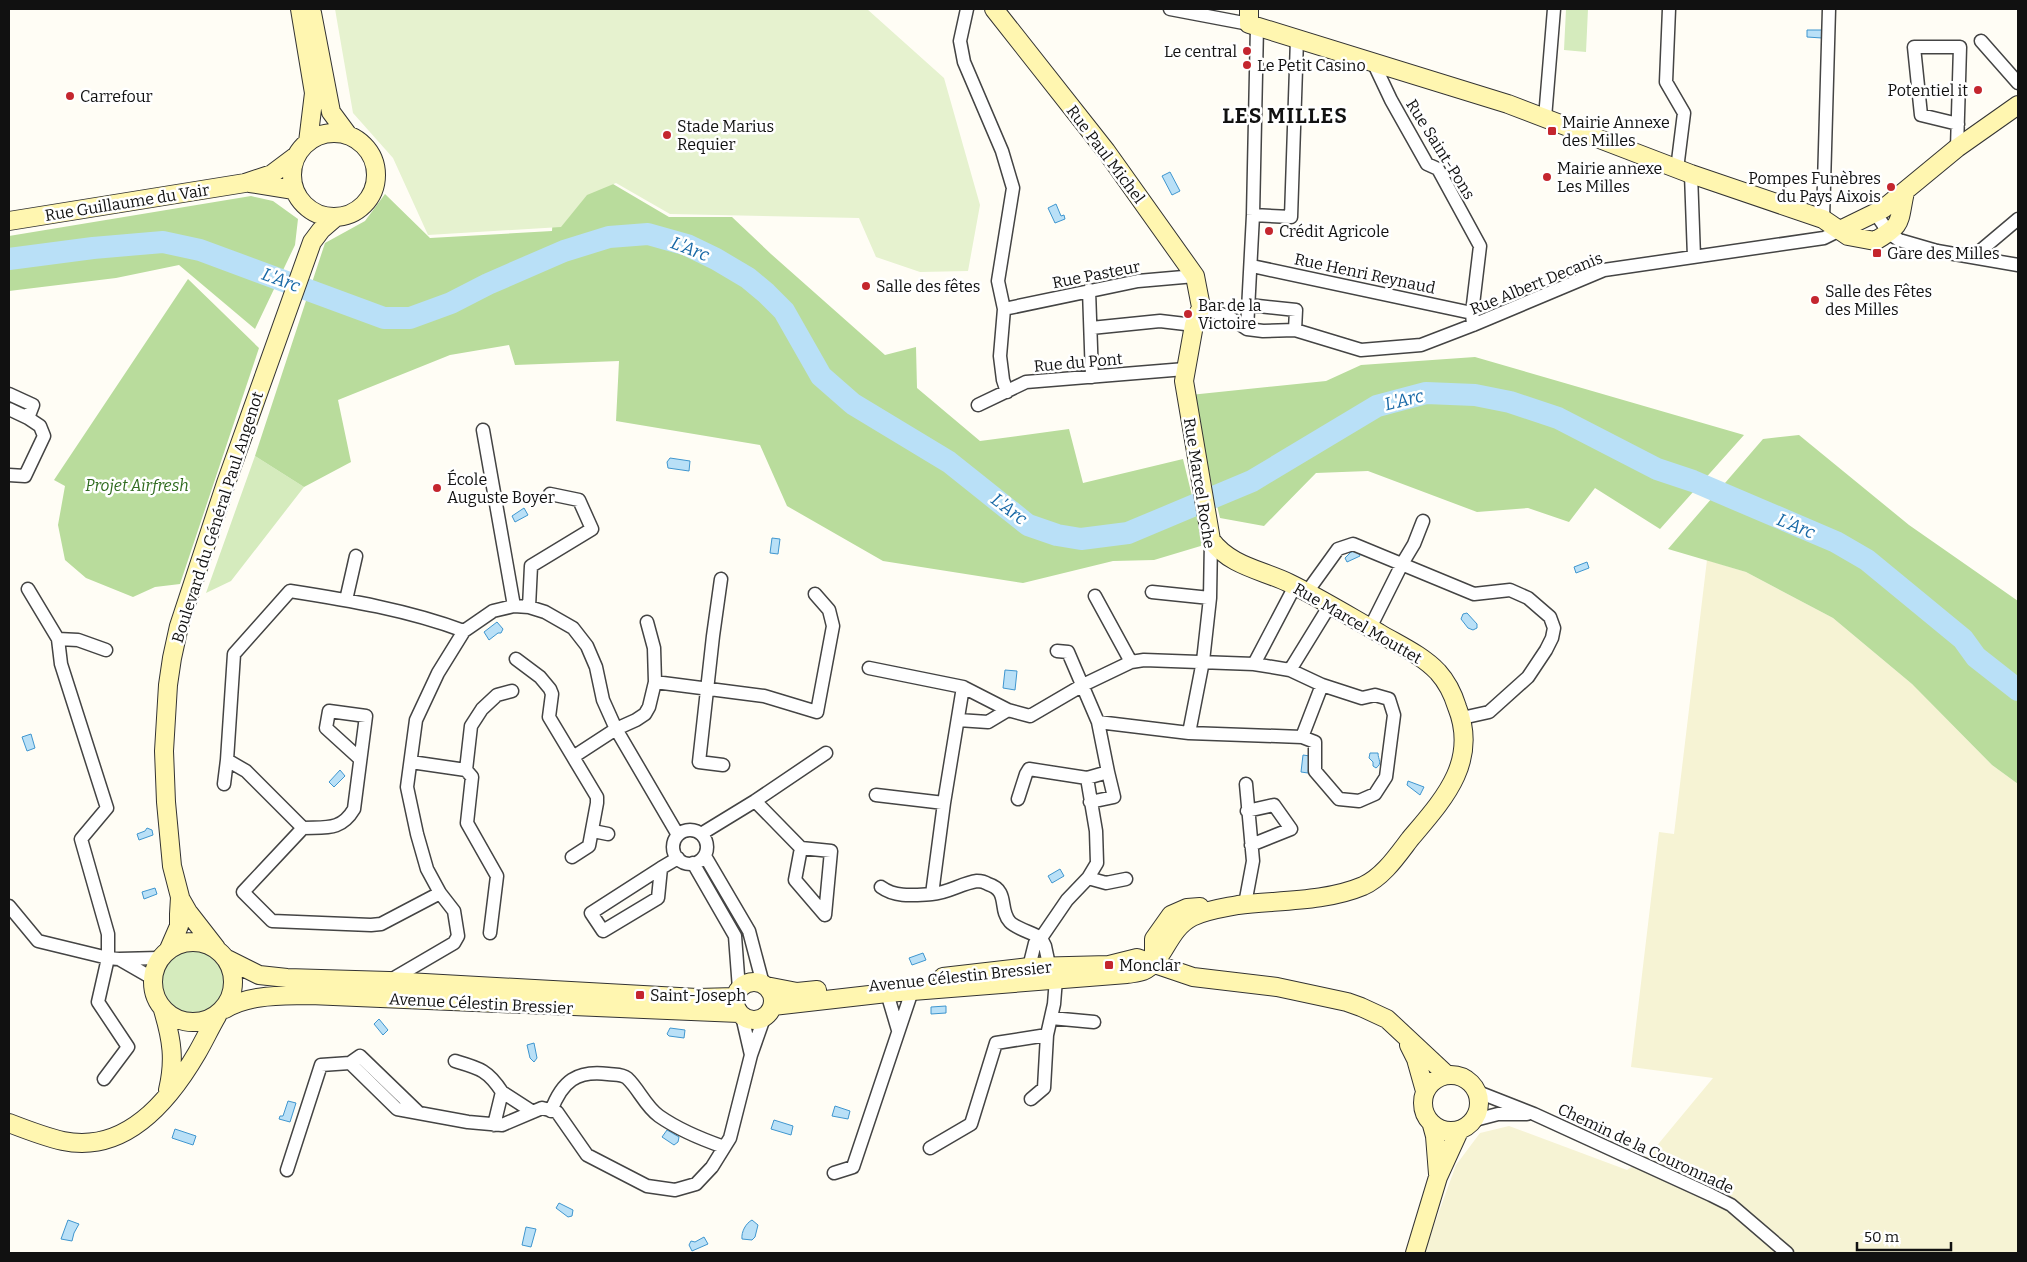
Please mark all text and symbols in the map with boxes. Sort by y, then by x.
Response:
place label: Le central [1164,42,1237,61]
marker: Le central [1241,45,1253,57]
place label: Le Petit Casino [1257,56,1366,75]
marker: Le Petit Casino [1241,59,1253,71]
place label: Potentiel it [1887,81,1968,100]
marker: Potentiel it [1972,84,1984,96]
place label: Carrefour [80,87,153,106]
marker: Carrefour [64,90,76,102]
street label: Rue Saint-Pons [1402,96,1479,203]
street label: Rue Paul Michel [1063,101,1149,207]
district label: LES MILLES [1222,103,1348,129]
place label: Mairie Annexe des Milles [1562,113,1670,150]
place label: Stade Marius Requier [677,117,774,154]
marker: Mairie Annexe des Milles [1546,125,1558,137]
marker: Stade Marius Requier [661,129,673,141]
place label: Mairie annexe Les Milles [1557,159,1662,196]
place label: Pompes Funèbres du Pays Aixois [1748,169,1881,206]
marker: Mairie annexe Les Milles [1541,171,1553,183]
street label: Rue Guillaume du Vair [43,180,211,225]
marker: Pompes Funèbres du Pays Aixois [1885,181,1897,193]
place label: Crédit Agricole [1279,222,1389,241]
marker: Crédit Agricole [1263,225,1275,237]
water label: L'Arc [668,232,713,266]
place label: Gare des Milles [1887,244,2000,263]
marker: Gare des Milles [1871,247,1883,259]
street label: Rue Albert Decanis [1467,248,1605,319]
street label: Rue Henri Reynaud [1293,249,1438,298]
street label: Rue Pasteur [1051,257,1142,292]
water label: L'Arc [259,263,304,297]
place label: Salle des fêtes [876,277,980,296]
marker: Salle des fêtes [860,280,872,292]
place label: Salle des Fêtes des Milles [1825,282,1932,319]
marker: Salle des Fêtes des Milles [1809,294,1821,306]
place label: Bar de la Victoire [1198,296,1262,333]
marker: Bar de la Victoire [1182,308,1194,320]
street label: Rue du Pont [1033,349,1123,376]
water label: L'Arc [1382,384,1426,415]
street label: Boulevard du Général Paul Angenot [168,389,267,645]
street label: Rue Marcel Roche [1180,416,1219,550]
place label: École Auguste Boyer [447,469,555,507]
park label: Projet Airfresh [85,476,189,495]
marker: École Auguste Boyer [431,482,443,494]
water label: L'Arc [987,488,1032,530]
water label: L'Arc [1774,508,1819,544]
street label: Rue Marcel Mouttet [1290,579,1425,668]
place label: Monclar [1119,956,1180,975]
street label: Avenue Célestin Bressier [867,957,1053,996]
marker: Monclar [1103,959,1115,971]
place label: Saint-Joseph [650,986,746,1005]
street label: Avenue Célestin Bressier [388,989,574,1018]
marker: Saint-Joseph [634,989,646,1001]
street label: Chemin de la Couronnade [1555,1099,1737,1198]
scale bar [1857,1220,1951,1252]
text: 50 m [1864,1228,1900,1246]

